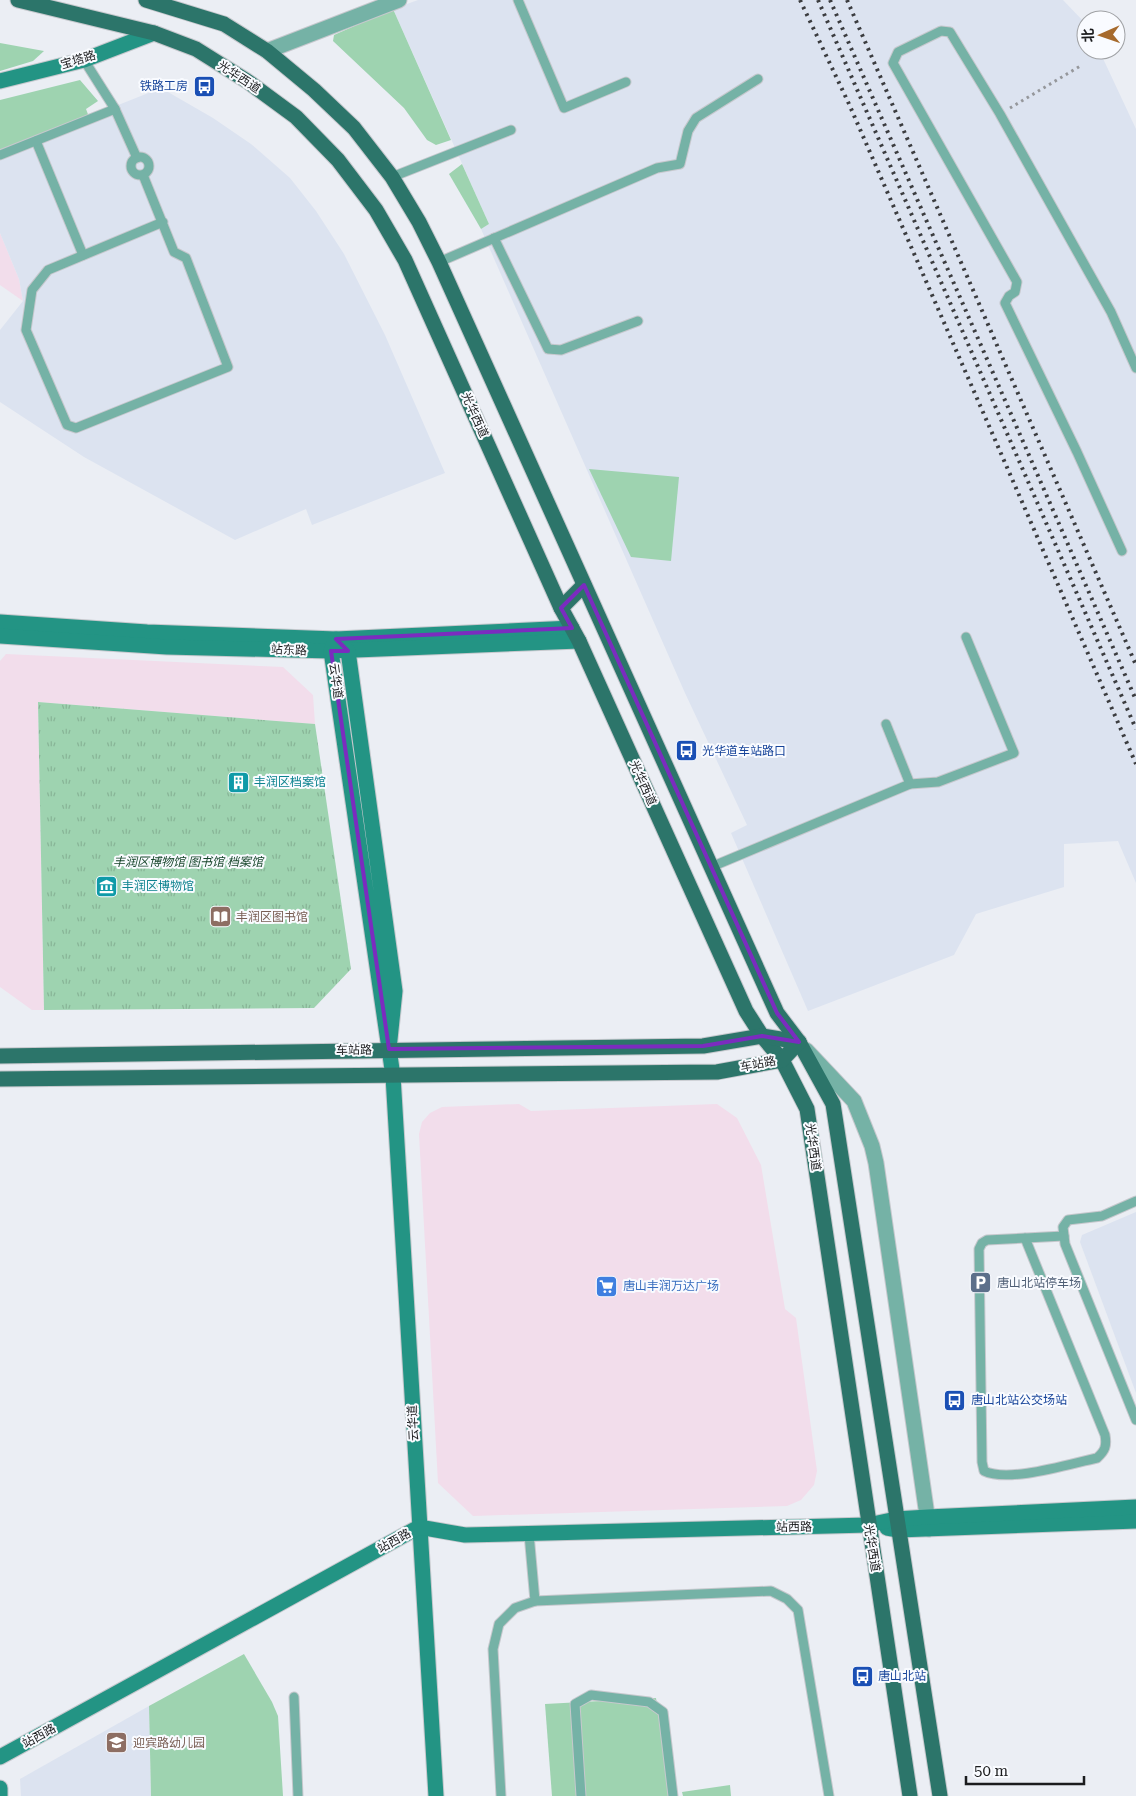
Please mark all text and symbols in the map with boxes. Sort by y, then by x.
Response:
north arrow [1076,10,1126,60]
text: 北 [1080,28,1096,43]
street label: 宝塔路 [59,48,97,72]
street label: 光华西道 [215,58,263,96]
bus stop icon: 铁路工房 [192,74,216,98]
place label: 铁路工房 [140,79,188,93]
street label: 光华西道 [459,390,491,440]
street label: 站东路 [271,642,307,658]
street label: 云华道 [327,662,345,700]
bus stop icon: 光华道车站路口 [674,739,698,763]
place label: 光华道车站路口 [702,744,786,758]
street label: 光华西道 [627,758,659,808]
building icon: 丰润区档案馆 [226,770,250,794]
place label: 丰润区档案馆 [254,775,326,789]
park label: 丰润区博物馆 图书馆 档案馆 [113,855,265,869]
museum icon: 丰润区博物馆 [94,874,118,898]
place label: 丰润区博物馆 [122,879,194,893]
library icon: 丰润区图书馆 [208,905,232,929]
place label: 丰润区图书馆 [236,910,308,924]
street label: 车站路 [336,1043,372,1057]
street label: 车站路 [739,1054,777,1074]
street label: 光华西道 [803,1122,823,1172]
parking icon: 唐山北站停车场 [969,1271,993,1295]
supermarket icon: 唐山丰润万达广场 [595,1274,619,1298]
place label: 唐山北站停车场 [997,1276,1081,1290]
place label: 唐山丰润万达广场 [623,1279,719,1293]
bus stop icon: 唐山北站公交场站 [943,1388,967,1412]
place label: 唐山北站公交场站 [971,1393,1067,1407]
street label: 云华道 [405,1405,421,1441]
street label: 站西路 [776,1520,812,1534]
street label: 光华西道 [861,1523,883,1573]
street label: 站西路 [375,1526,413,1556]
bus stop icon: 唐山北站 [850,1664,874,1688]
place label: 唐山北站 [878,1669,926,1683]
street label: 站西路 [20,1721,58,1751]
school or university icon: 迎宾路幼儿园 [105,1731,129,1755]
place label: 迎宾路幼儿园 [133,1736,205,1750]
scale bar [966,1754,1084,1786]
text: 50 m [974,1762,1009,1780]

